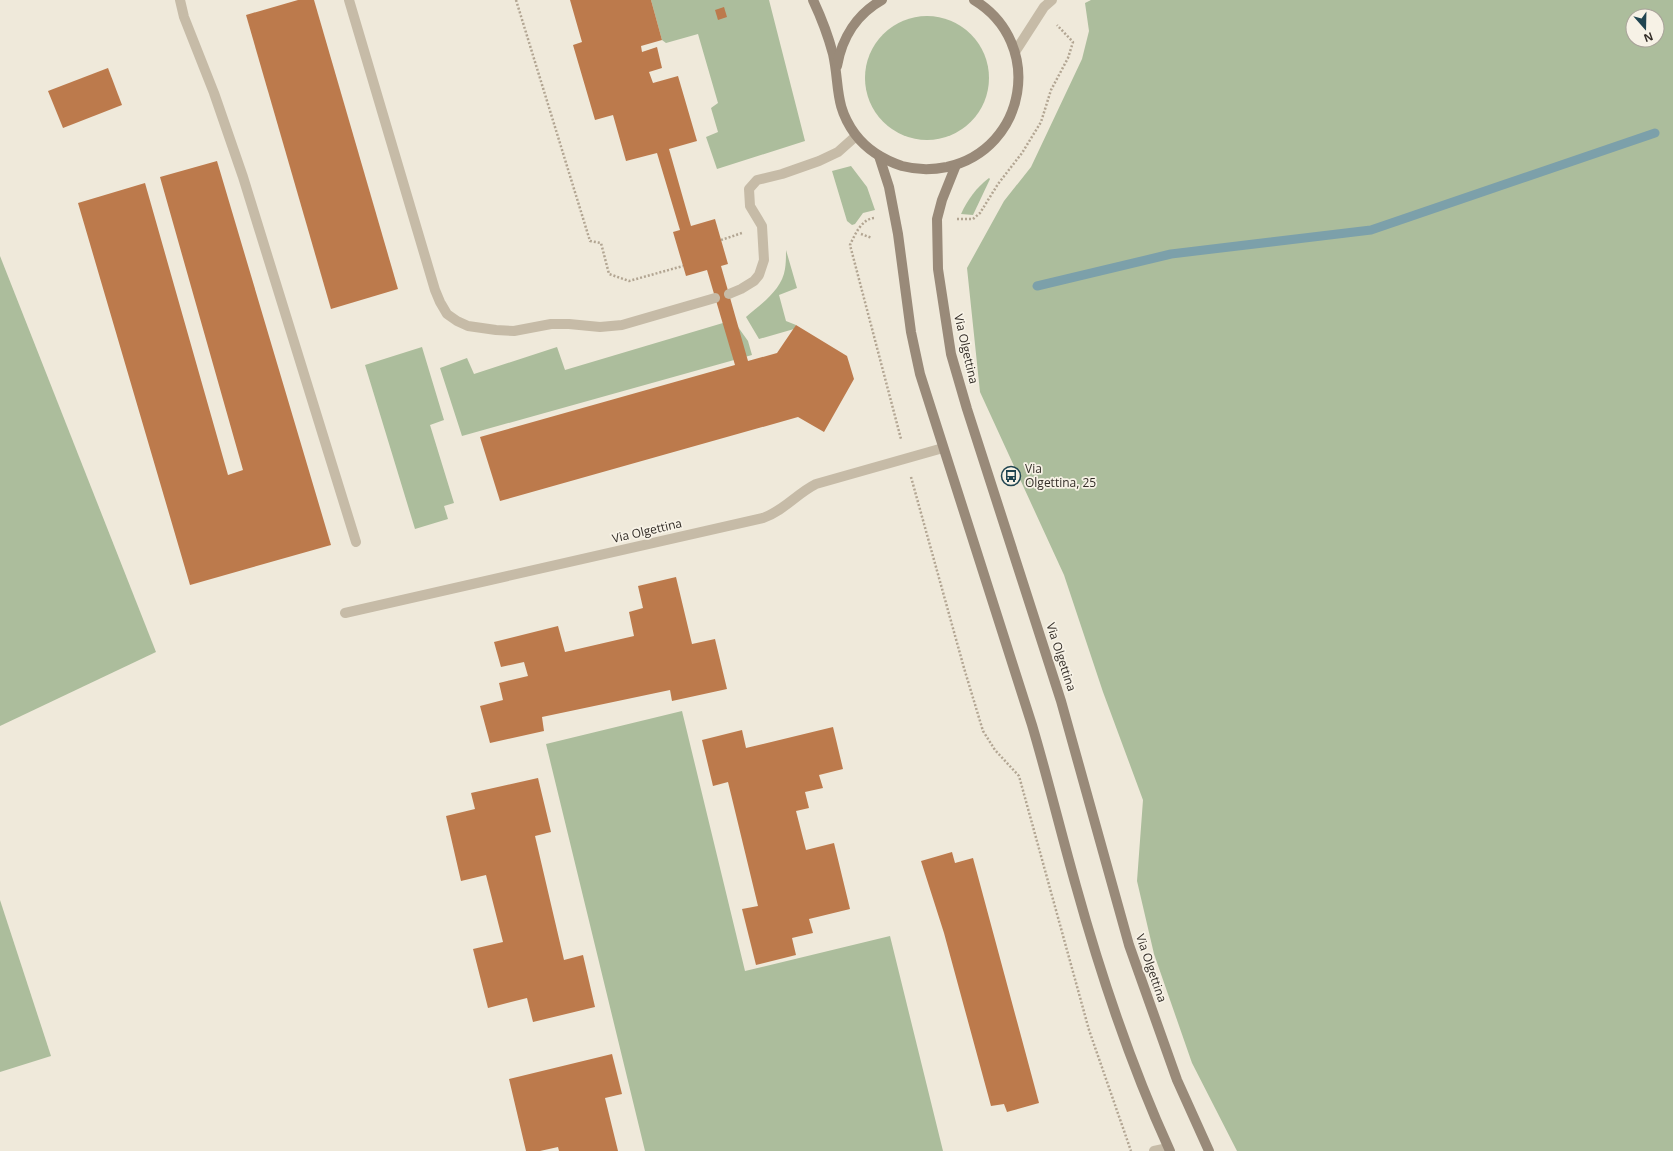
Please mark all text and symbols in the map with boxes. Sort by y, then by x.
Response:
north arrow [1625,8,1665,48]
text: N [1642,29,1655,46]
street label: Via Olgettina [950,312,983,385]
place label: Via Olgettina, 25 [1025,460,1096,491]
bus stop icon: Via Olgettina, 25 [1000,465,1022,487]
street label: Via Olgettina [610,514,683,547]
street label: Via Olgettina [1042,620,1081,693]
street label: Via Olgettina [1132,931,1171,1004]

